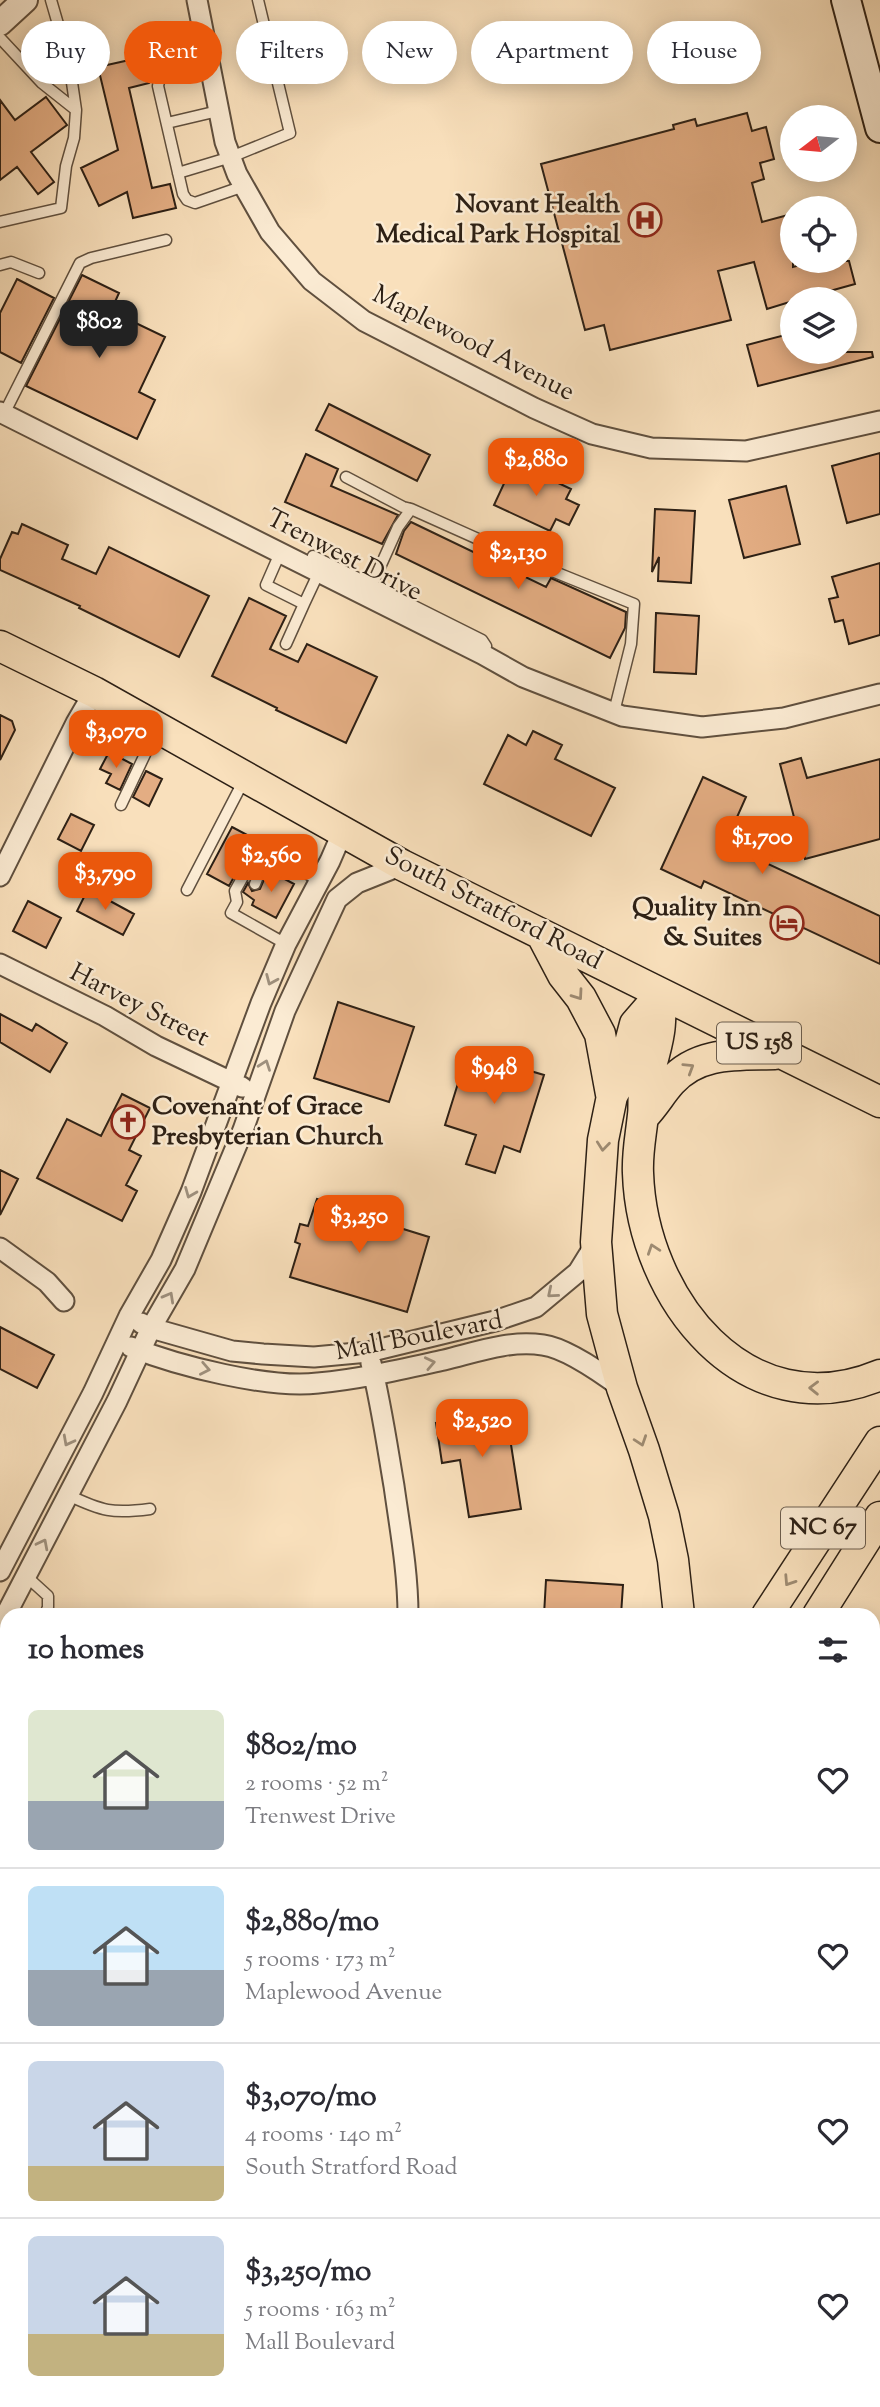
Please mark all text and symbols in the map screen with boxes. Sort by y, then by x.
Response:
chip: Buy [21,21,110,84]
chip: Rent [124,21,222,84]
chip: Filters [236,21,348,84]
chip: New [362,21,457,84]
chip: Apartment [471,21,633,84]
chip: House [647,21,761,84]
north arrow [780,105,858,182]
map controls [780,105,857,364]
place label: Novant Health Medical Park Hospital [376,187,621,254]
button: locate [780,196,857,273]
hospital icon: Novant Health Medical Park Hospital [626,201,664,239]
street label: Maplewood Avenue [365,277,581,411]
button: layers [780,287,857,364]
pin: $802 [58,300,140,360]
text: $802 [76,306,122,339]
pin: $2,880 [479,438,593,498]
text: $2,880 [504,444,568,477]
street label: Trenwest Drive [260,501,428,611]
pin: $2,130 [461,532,575,591]
text: $2,130 [489,537,547,570]
pin: $3,070 [59,710,173,770]
text: $3,070 [85,716,147,749]
pin: $1,700 [705,816,819,876]
text: $1,700 [731,822,793,855]
pin: $2,560 [214,834,328,894]
street label: South Stratford Road [378,838,609,980]
text: $2,560 [241,840,301,873]
pin: $3,790 [48,852,162,912]
text: $3,790 [74,858,136,891]
place label: Quality Inn & Suites [632,890,763,957]
hotel icon: Quality Inn & Suites [768,904,806,942]
street label: Harvey Street [63,955,215,1057]
one-way arrow [265,973,279,985]
one-way arrow [570,987,582,1000]
road number: US 158 [717,1023,801,1064]
pin: $948 [453,1046,535,1106]
text: $948 [471,1052,517,1085]
one-way arrow [256,1059,270,1071]
one-way arrow [681,1063,694,1076]
place label: Covenant of Grace Presbyterian Church [152,1089,384,1156]
church icon: Covenant of Grace Presbyterian Church [109,1103,147,1141]
one-way arrow [596,1141,611,1152]
one-way arrow [185,1186,199,1198]
pin: $3,250 [302,1196,416,1255]
text: $3,250 [330,1201,388,1234]
one-way arrow [647,1243,661,1255]
one-way arrow [548,1285,561,1297]
one-way arrow [161,1292,174,1305]
street label: Mall Boulevard [332,1303,506,1371]
one-way arrow [424,1356,436,1371]
one-way arrow [199,1361,211,1376]
one-way arrow [808,1380,818,1396]
pin: $2,520 [425,1400,539,1459]
text: $2,520 [452,1405,512,1438]
one-way arrow [63,1434,76,1446]
one-way arrow [633,1434,647,1446]
road number: NC 67 [781,1508,865,1548]
one-way arrow [35,1538,49,1551]
one-way arrow [784,1573,797,1586]
text: 10 homes [28,1629,144,1672]
icon: filters [814,1631,852,1669]
text: $802/mo [245,1725,357,1768]
icon: home [84,1738,168,1822]
icon: heart [814,1761,852,1799]
text: 2 rooms · 52 m² [245,1768,388,1801]
text: Trenwest Drive [245,1801,396,1834]
text: $2,880/mo [245,1901,379,1944]
icon: home [84,1914,168,1998]
icon: heart [814,1937,852,1975]
text: 5 rooms · 173 m² [245,1944,396,1977]
text: Maplewood Avenue [245,1977,442,2010]
text: $3,070/mo [245,2076,377,2119]
icon: home [84,2089,168,2173]
icon: heart [814,2112,852,2150]
text: 4 rooms · 140 m² [245,2119,402,2152]
text: South Stratford Road [245,2152,458,2185]
text: $3,250/mo [245,2251,372,2294]
icon: home [84,2264,168,2348]
icon: heart [814,2287,852,2325]
text: 5 rooms · 163 m² [245,2294,395,2327]
text: Mall Boulevard [245,2327,395,2360]

